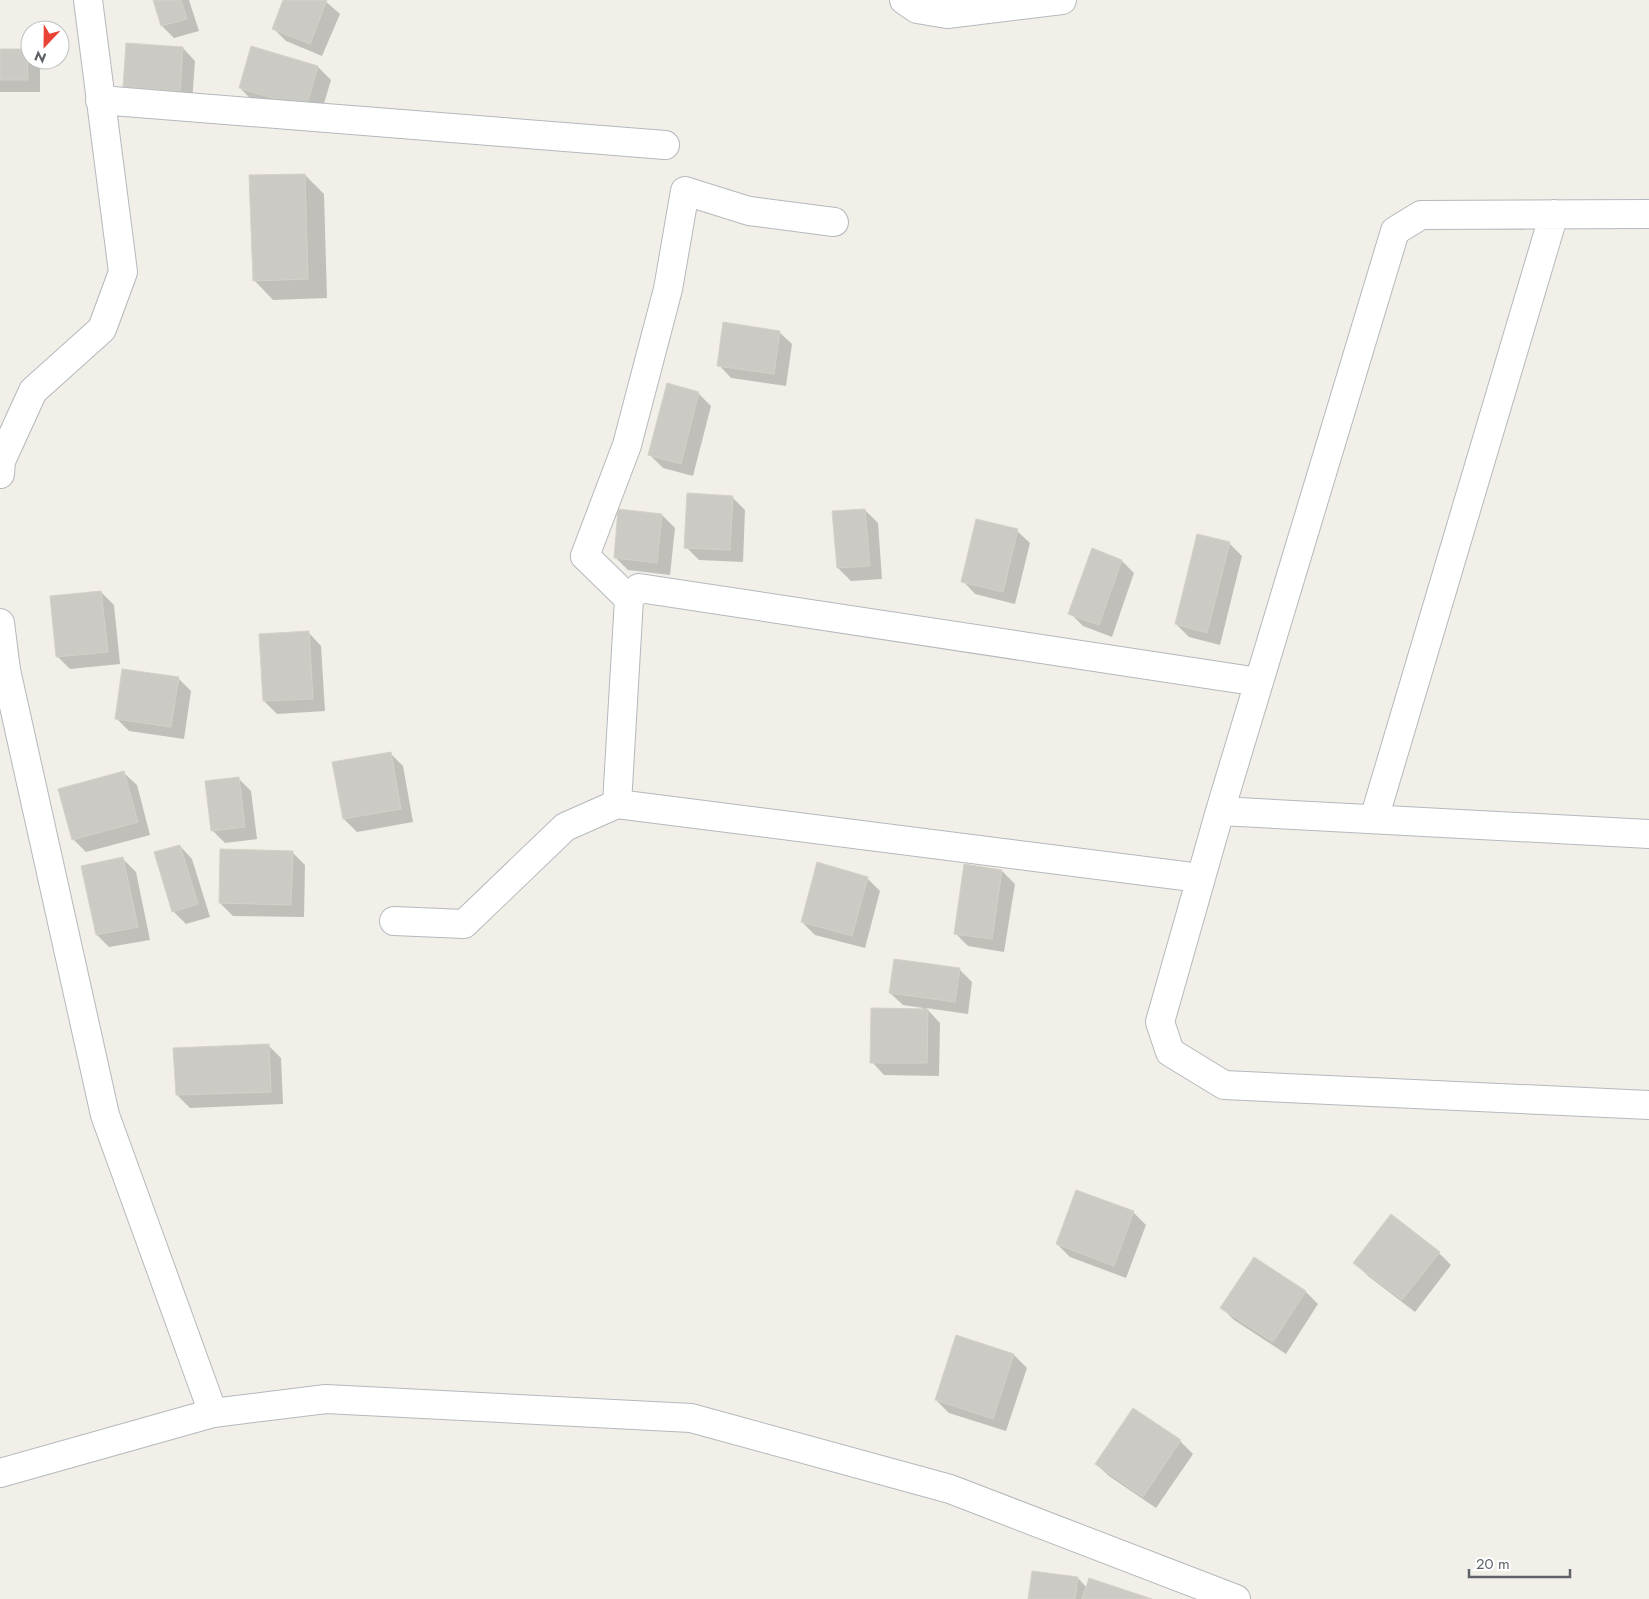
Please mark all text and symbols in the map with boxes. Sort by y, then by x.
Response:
north arrow [20,20,70,70]
text: N [31,46,49,68]
scale bar [1469,1546,1570,1578]
text: 20 m [1476,1553,1510,1575]

